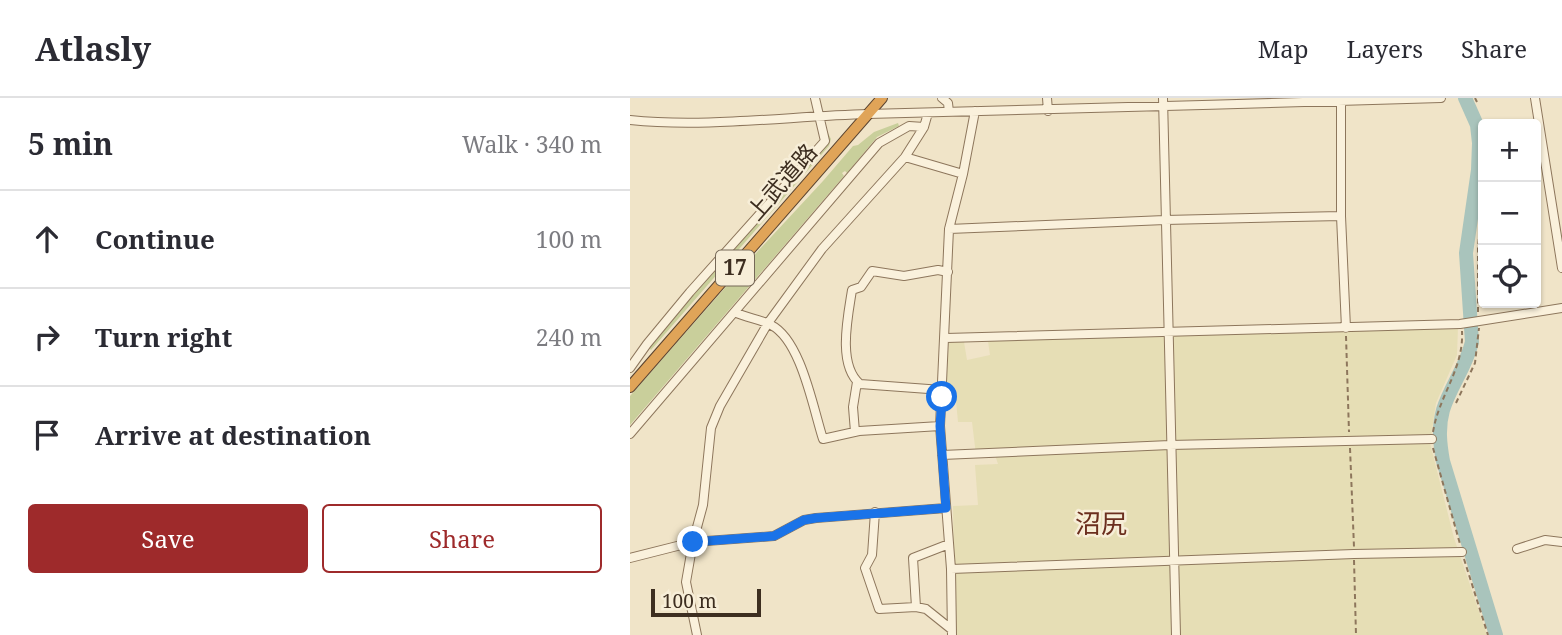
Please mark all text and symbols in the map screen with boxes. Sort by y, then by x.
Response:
text: Atlasly [35,26,151,71]
text: Map [1258,32,1309,65]
text: Layers [1347,32,1423,65]
text: Share [1461,32,1527,65]
map controls [1478,119,1541,308]
button: + [1478,119,1541,182]
text: 5 min [28,123,113,164]
text: Walk · 340 m [462,128,602,160]
street label: 上武道路 [739,136,823,227]
button: − [1478,182,1541,245]
icon: ahead [28,220,66,258]
text: Continue [95,221,215,257]
text: 100 m [536,223,602,255]
button: locate [1478,245,1541,308]
road number: 17 [716,250,754,286]
icon: right [28,318,66,356]
text: Turn right [95,319,232,355]
text: 240 m [536,321,602,353]
route start [926,381,957,412]
icon: arrive [28,416,66,454]
text: Arrive at destination [95,417,371,453]
button: Save [28,504,308,573]
button: Share [322,504,602,573]
district label: 沼尻 [1075,505,1127,541]
route end [677,526,708,557]
scale bar [651,586,761,618]
text: 100 m [662,588,717,614]

